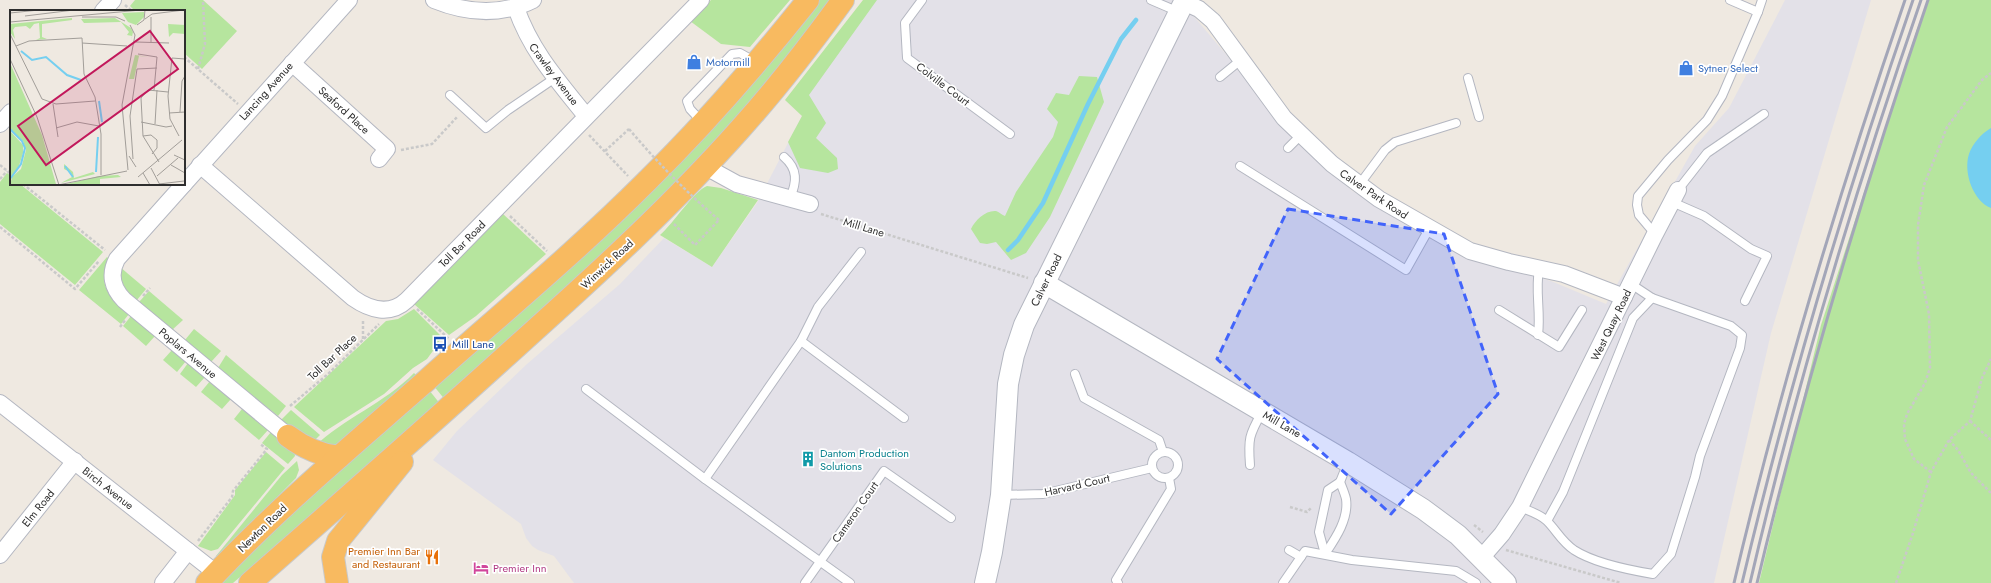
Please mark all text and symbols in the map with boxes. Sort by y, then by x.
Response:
inset map [10,10,185,185]
street label: Crawley Avenue [525,39,583,109]
shop icon: Motormill [685,53,703,71]
place label: Motormill [706,54,750,70]
street label: Lancing Avenue [235,58,297,124]
street label: Colville Court [913,58,973,110]
shop icon: Sytner Select [1677,59,1695,77]
place label: Sytner Select [1698,60,1758,76]
street label: Seaford Place [315,83,373,138]
street label: Calver Park Road [1337,165,1411,223]
street label: Mill Lane [842,213,887,241]
street label: Toll Bar Road [435,217,489,271]
street label: Winwick Road [577,235,637,293]
street label: Calver Road [1026,251,1066,309]
street label: West Quay Road [1587,287,1635,363]
street label: Poplars Avenue [155,324,221,382]
street label: Toll Bar Place [304,330,360,384]
bus stop icon: Mill Lane [431,335,449,353]
place label: Mill Lane [452,336,494,352]
street label: Mill Lane [1260,407,1304,442]
place label: Dantom Production Solutions [820,445,909,474]
building icon: Dantom Production Solutions [799,450,817,468]
street label: Birch Avenue [79,463,137,513]
street label: Harvard Court [1043,470,1112,500]
street label: Cameron Court [828,478,882,546]
street label: Elm Road [18,486,58,530]
street label: Newton Road [234,500,290,556]
place label: Premier Inn Bar and Restaurant [348,543,420,572]
restaurant icon: Premier Inn Bar and Restaurant [423,548,441,566]
hotel icon: Premier Inn [472,559,490,577]
place label: Premier Inn [493,560,547,576]

